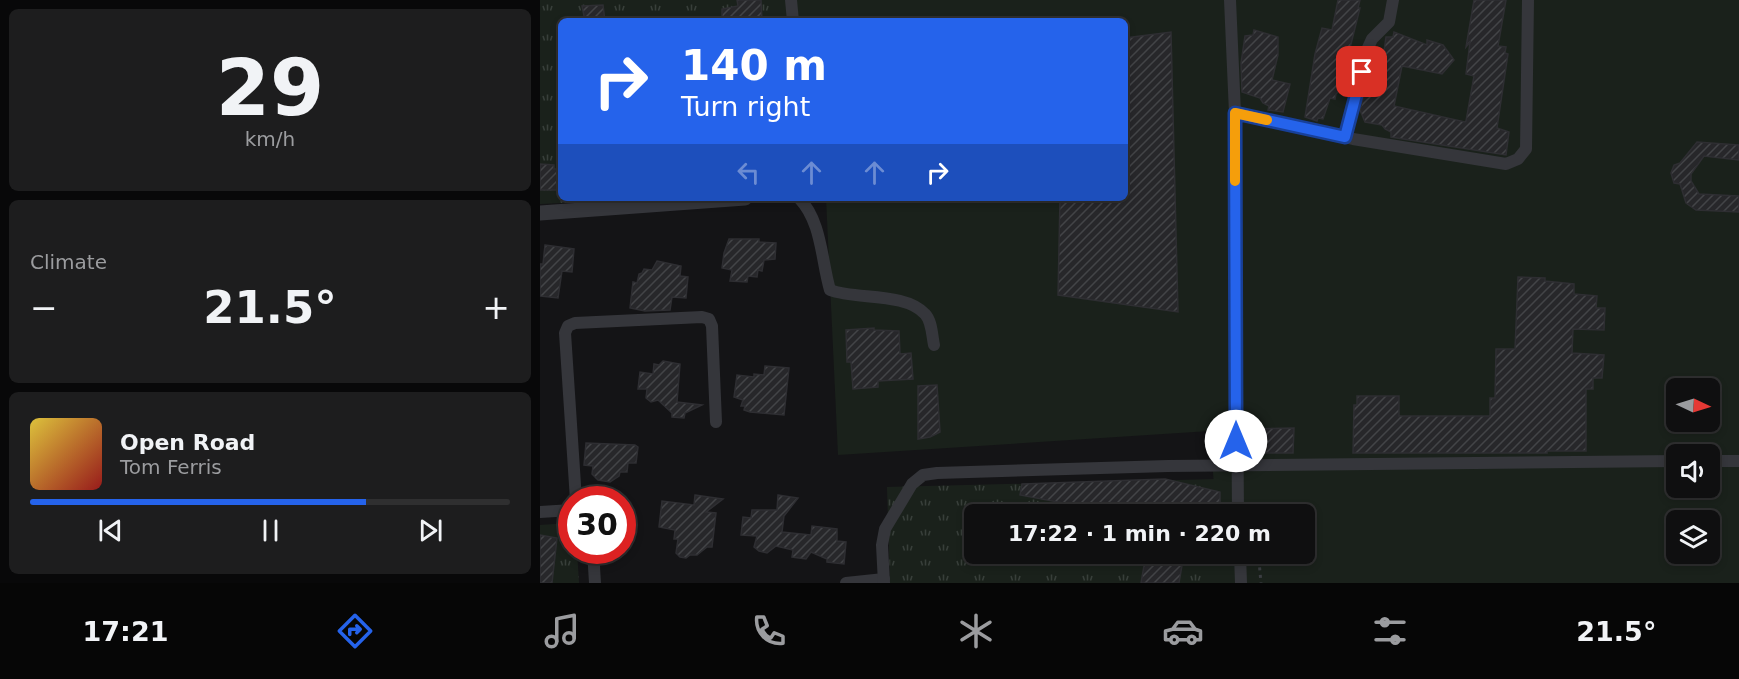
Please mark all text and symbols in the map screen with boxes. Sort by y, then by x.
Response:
text: 140 m [681,41,827,90]
icon: right [582,42,660,120]
text: 29 [216,43,324,133]
pin [1336,46,1387,97]
icon: arrive [1345,55,1378,88]
text: Turn right [681,91,810,122]
text: km/h [245,127,295,151]
icon: left [732,156,765,189]
icon: ahead [795,156,828,189]
icon: ahead [858,156,891,189]
icon: right [921,156,954,189]
text: Climate [30,250,107,274]
text: 21.5° [203,281,337,334]
text: − [30,288,58,327]
text: + [482,288,510,327]
north arrow [1666,378,1720,432]
map controls [1666,378,1720,564]
position arrow [1204,409,1268,473]
text: Open Road [120,430,255,455]
button: sound [1666,444,1720,498]
text: Tom Ferris [120,455,222,479]
speed limit sign: 30 [558,486,636,564]
button: layers [1666,510,1720,564]
icon: previous [94,514,127,547]
icon: pause [254,514,287,547]
icon: next [414,514,447,547]
text: 17:22 · 1 min · 220 m [1008,521,1271,546]
icon: directions [334,610,376,652]
icon: music [541,610,583,652]
icon: phone [748,610,790,652]
icon: climate [955,610,997,652]
icon: car [1162,610,1204,652]
icon: filters [1369,610,1411,652]
text: 17:21 [83,616,169,647]
text: 21.5° [1576,616,1656,647]

